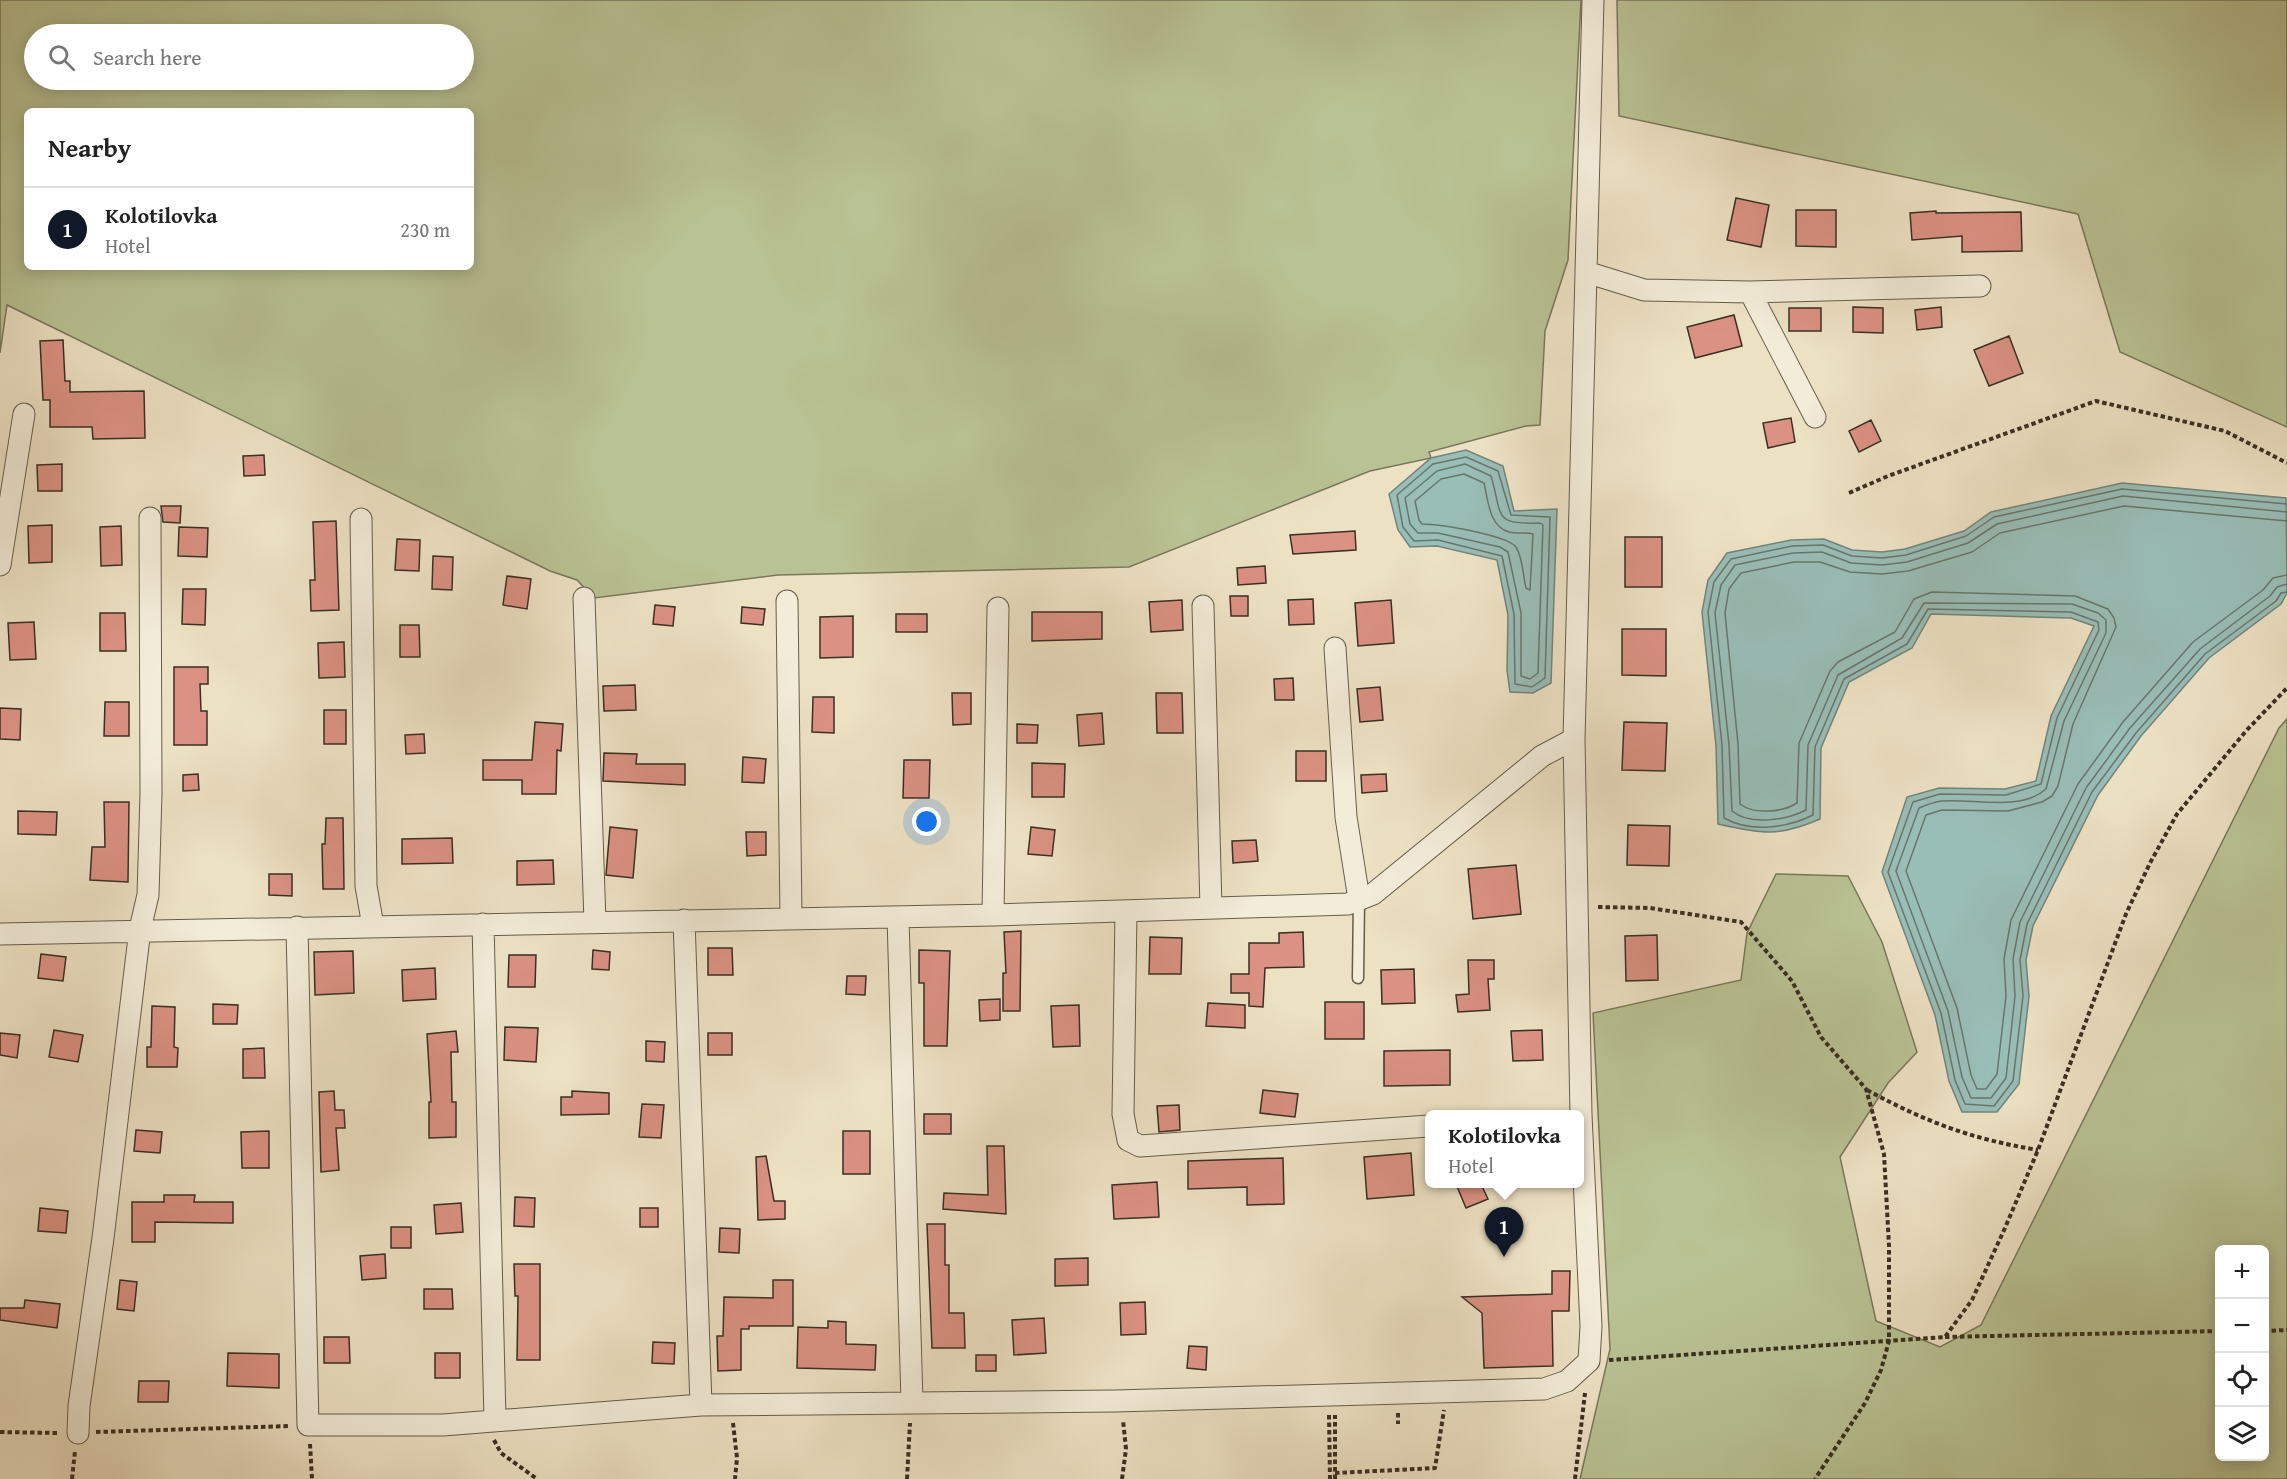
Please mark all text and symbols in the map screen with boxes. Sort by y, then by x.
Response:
search box [24,24,474,90]
icon: search [45,41,78,74]
text: Search here [93,41,202,73]
text: Nearby [48,128,131,167]
text: Kolotilovka [105,199,217,231]
text: 1 [62,215,73,244]
text: 230 m [400,215,450,244]
text: Hotel [105,231,151,260]
your location [912,807,941,836]
popup [1425,1110,1584,1188]
text: Kolotilovka [1448,1119,1561,1151]
text: Hotel [1448,1151,1494,1180]
pin: 1 [1484,1208,1524,1257]
map controls [2215,1245,2269,1461]
button: + [2215,1245,2269,1299]
button: − [2215,1299,2269,1353]
button: locate [2215,1353,2269,1407]
button: layers [2215,1407,2269,1461]

